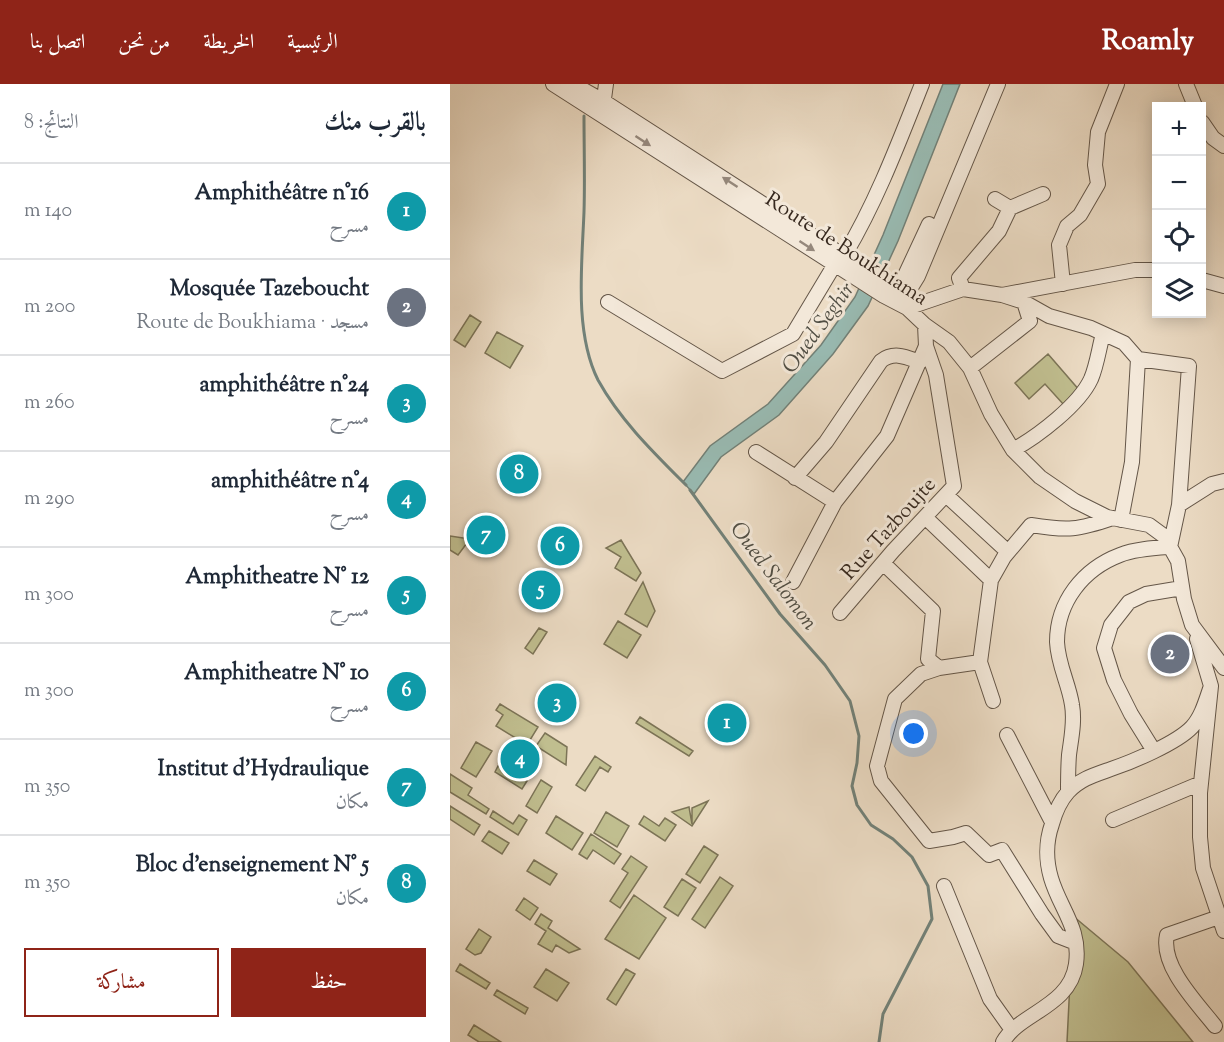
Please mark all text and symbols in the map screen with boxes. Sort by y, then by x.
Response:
text: Roamly [1102,22,1194,62]
text: اتصل بنا [30,28,85,58]
text: من نحن [118,28,170,58]
text: الخريطة [203,28,254,58]
text: الرئيسية [287,28,338,58]
map controls [1152,102,1206,318]
button: + [1152,102,1206,156]
text: بالقرب منك [324,105,426,142]
text: النتائج: 8 [24,109,79,138]
one-way arrow [634,135,650,147]
button: − [1152,156,1206,210]
one-way arrow [721,177,738,188]
text: Amphithéâtre n°16 [194,178,369,210]
street label: Route de Boukhiama [759,186,933,314]
text: 140 m [24,197,72,226]
text: 1 [403,197,410,226]
button: locate [1152,210,1206,264]
text: مسرح [329,213,369,242]
one-way arrow [799,241,815,252]
button: layers [1152,264,1206,318]
text: Mosquée Tazeboucht [170,274,369,306]
water label: Oued Seghir [775,276,864,381]
text: 200 m [24,293,75,322]
text: 2 [402,293,411,322]
text: مسجد · Route de Boukhiama [136,309,369,338]
text: amphithéâtre n°24 [199,370,369,402]
text: 260 m [24,389,75,418]
text: 3 [402,389,411,418]
text: مسرح [329,405,369,434]
pin: 8 [500,452,538,496]
text: amphithéâtre n°4 [211,466,369,498]
street label: Rue Tazboujte [835,471,944,587]
text: 290 m [24,485,74,514]
text: 4 [401,485,412,514]
text: مسرح [329,501,369,530]
pin: 7 [466,512,506,558]
water label: Oued Salomon [721,516,824,638]
pin: 6 [540,524,580,568]
text: Amphitheatre N° 12 [185,562,369,594]
pin: 5 [522,568,560,612]
text: 300 m [24,581,74,610]
text: 5 [403,581,410,610]
text: مسرح [329,597,369,626]
pin: 2 [1150,632,1190,676]
text: Amphitheatre N° 10 [184,658,369,690]
text: 300 m [24,677,74,706]
text: 6 [402,677,411,706]
pin: 3 [538,680,576,726]
text: مسرح [329,693,369,722]
pin: 1 [708,700,746,746]
your location [899,719,928,748]
pin: 4 [500,736,540,782]
text: Institut d'Hydraulique [158,754,369,786]
text: 350 m [24,773,70,802]
text: 7 [401,773,412,802]
text: مكان [335,789,369,818]
text: Bloc d'enseignement N° 5 [136,850,369,882]
text: 350 m [24,869,70,898]
text: 8 [402,869,412,898]
text: مكان [335,885,369,914]
button: مشاركة [24,948,219,1017]
button: حفظ [231,948,426,1017]

